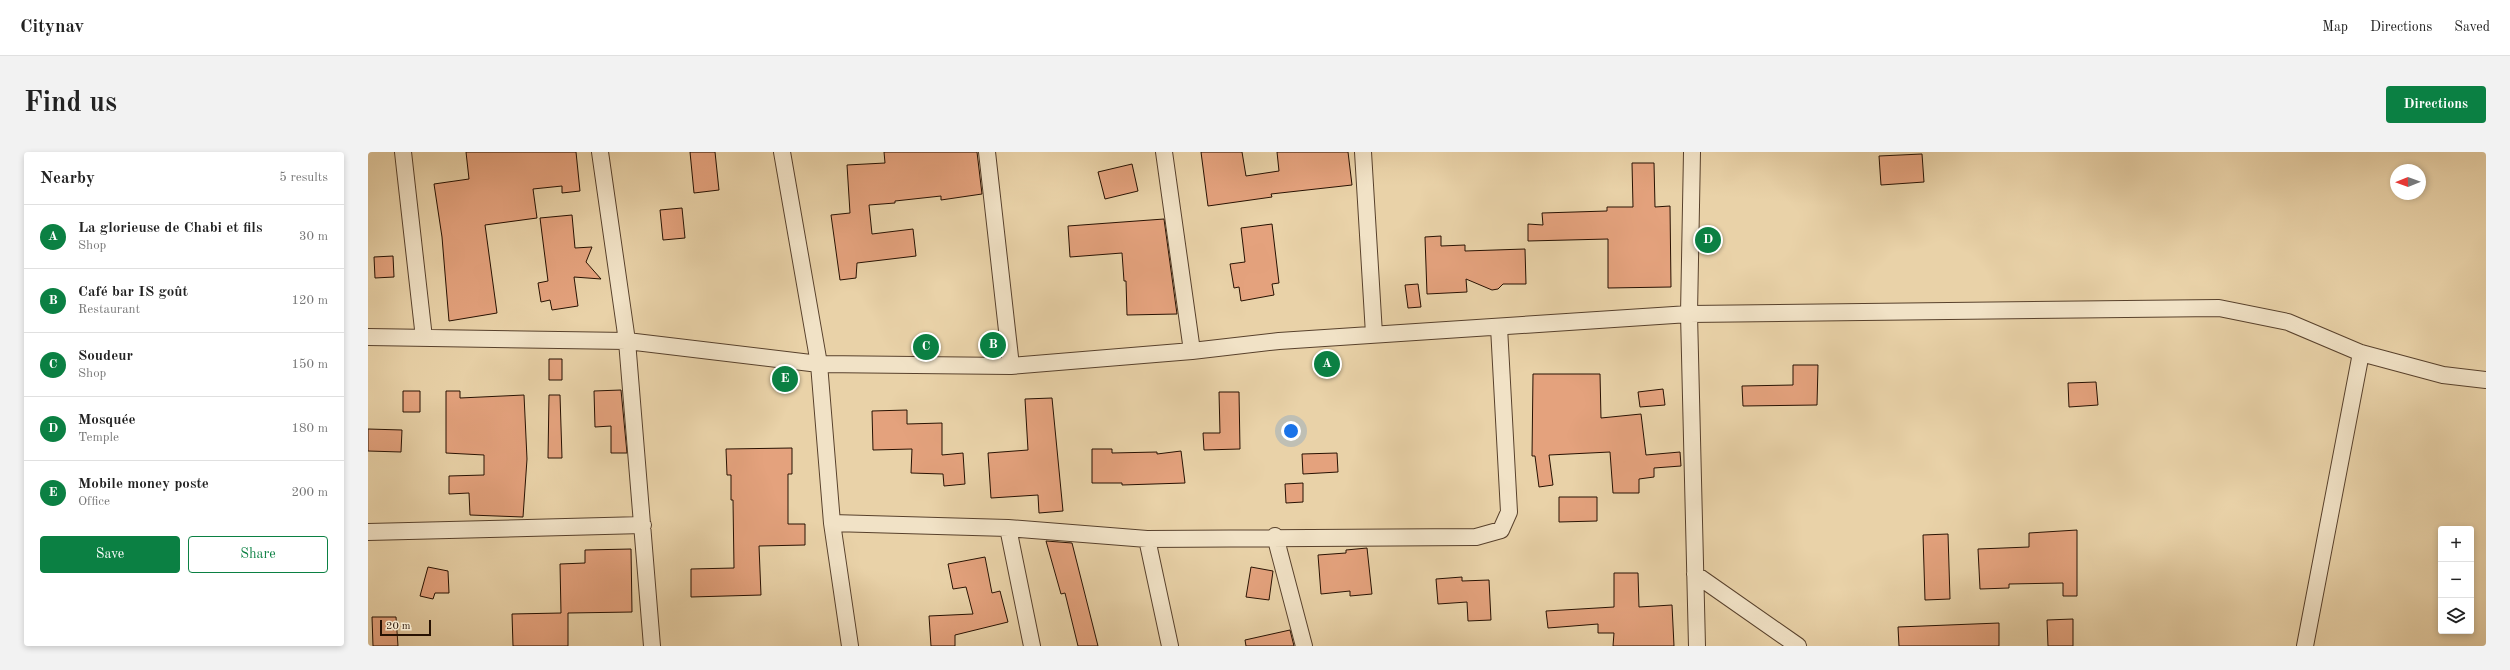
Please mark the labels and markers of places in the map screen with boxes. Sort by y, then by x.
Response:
pin: D [1695,225,1721,255]
pin: B [980,330,1006,360]
pin: C [913,332,939,362]
pin: A [1314,349,1340,379]
pin: E [772,364,798,394]

